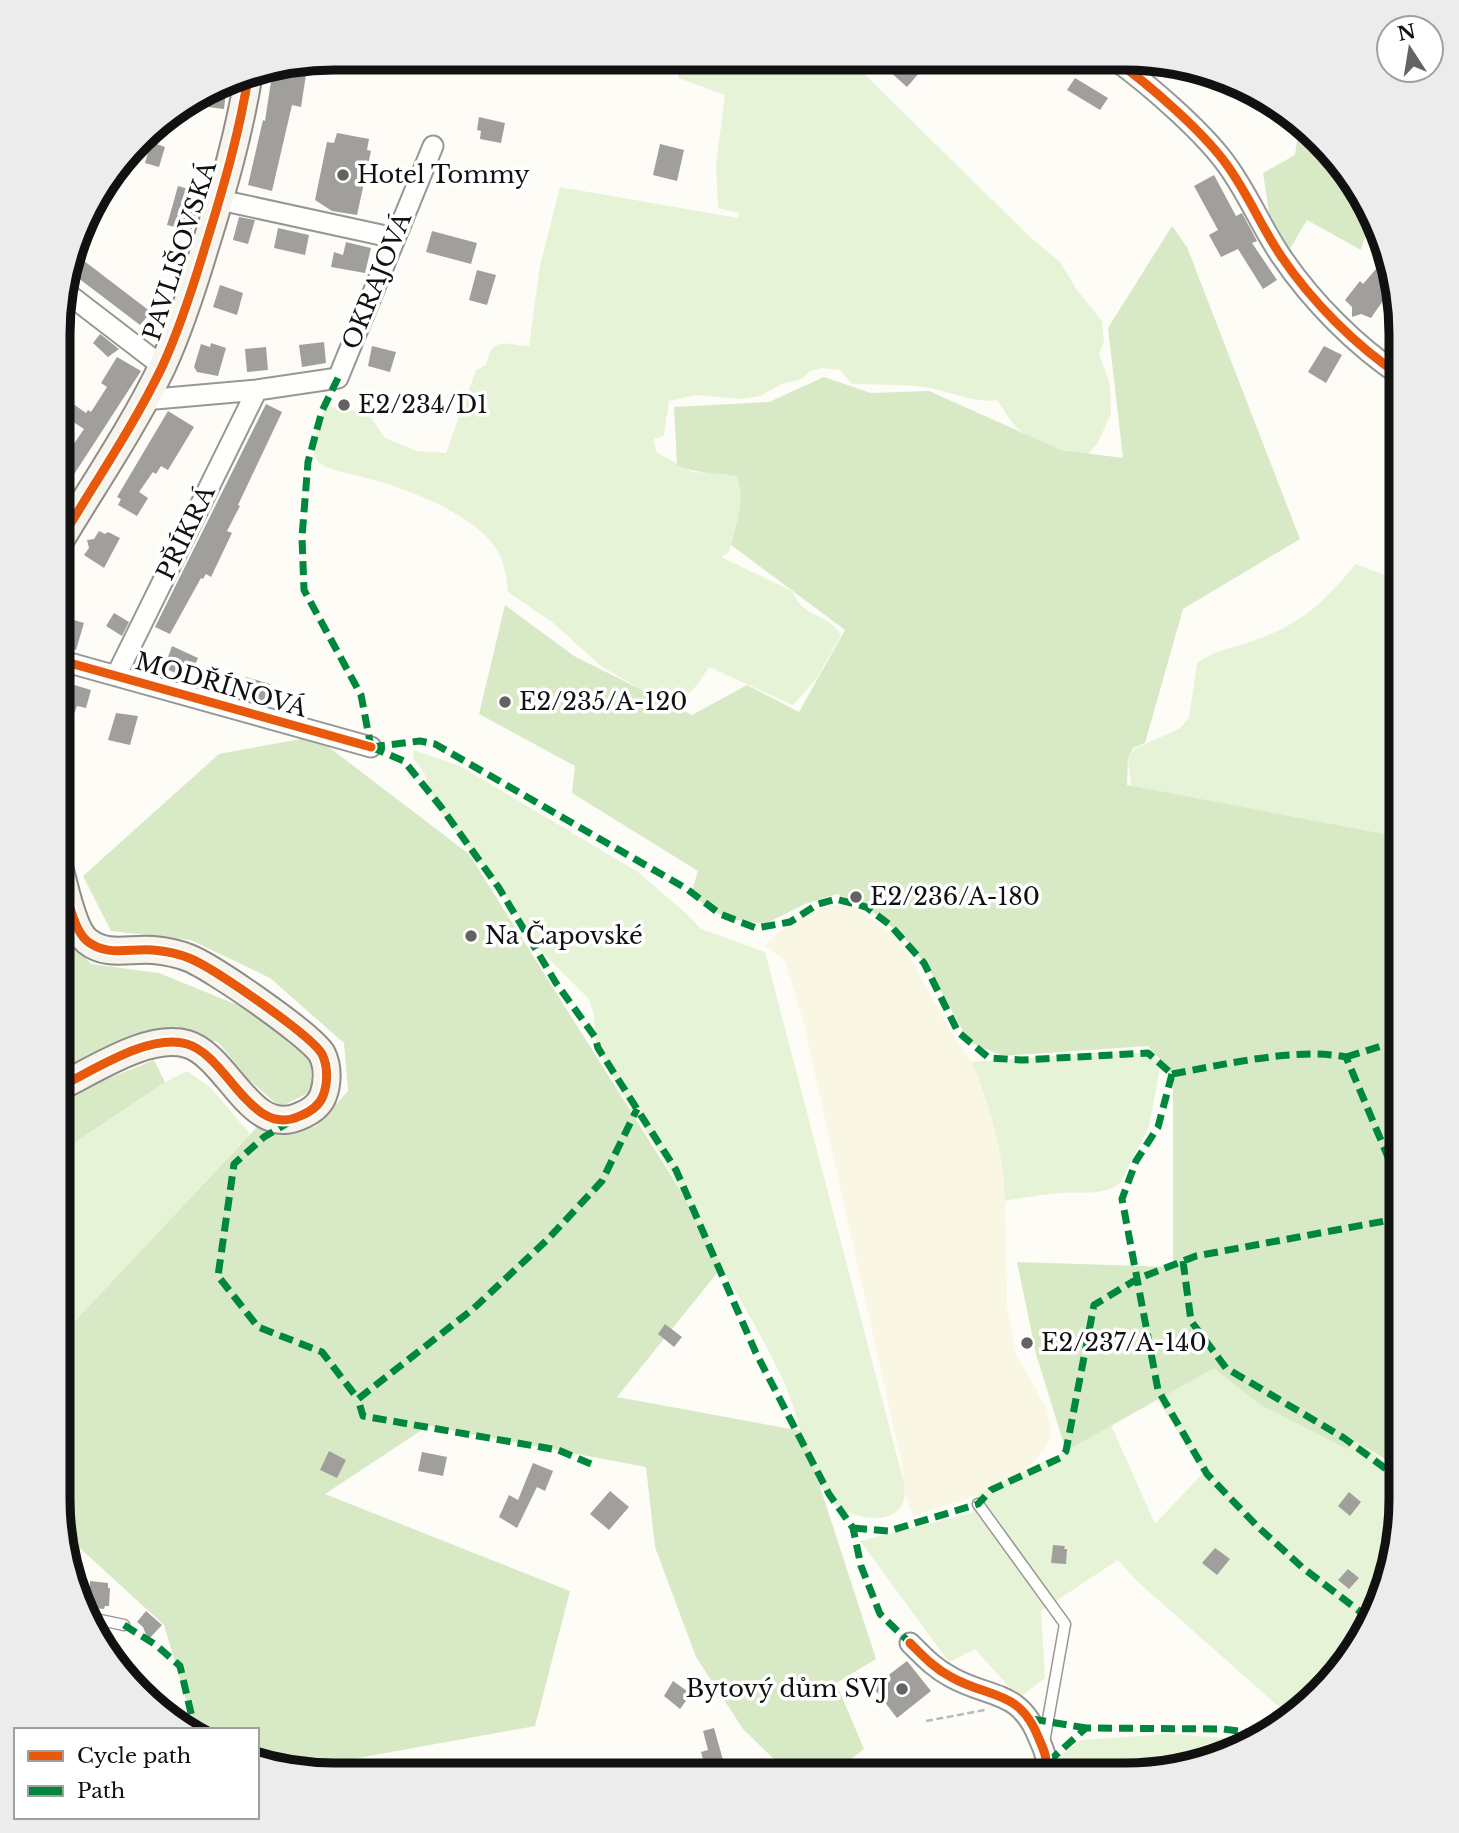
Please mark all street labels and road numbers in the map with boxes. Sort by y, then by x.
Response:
street label: PAVLIŠOVSKÁ [136,157,222,344]
street label: OKRAJOVÁ [336,208,417,353]
street label: PŘÍKRÁ [150,480,221,585]
street label: MODŘÍNOVÁ [132,646,311,723]

